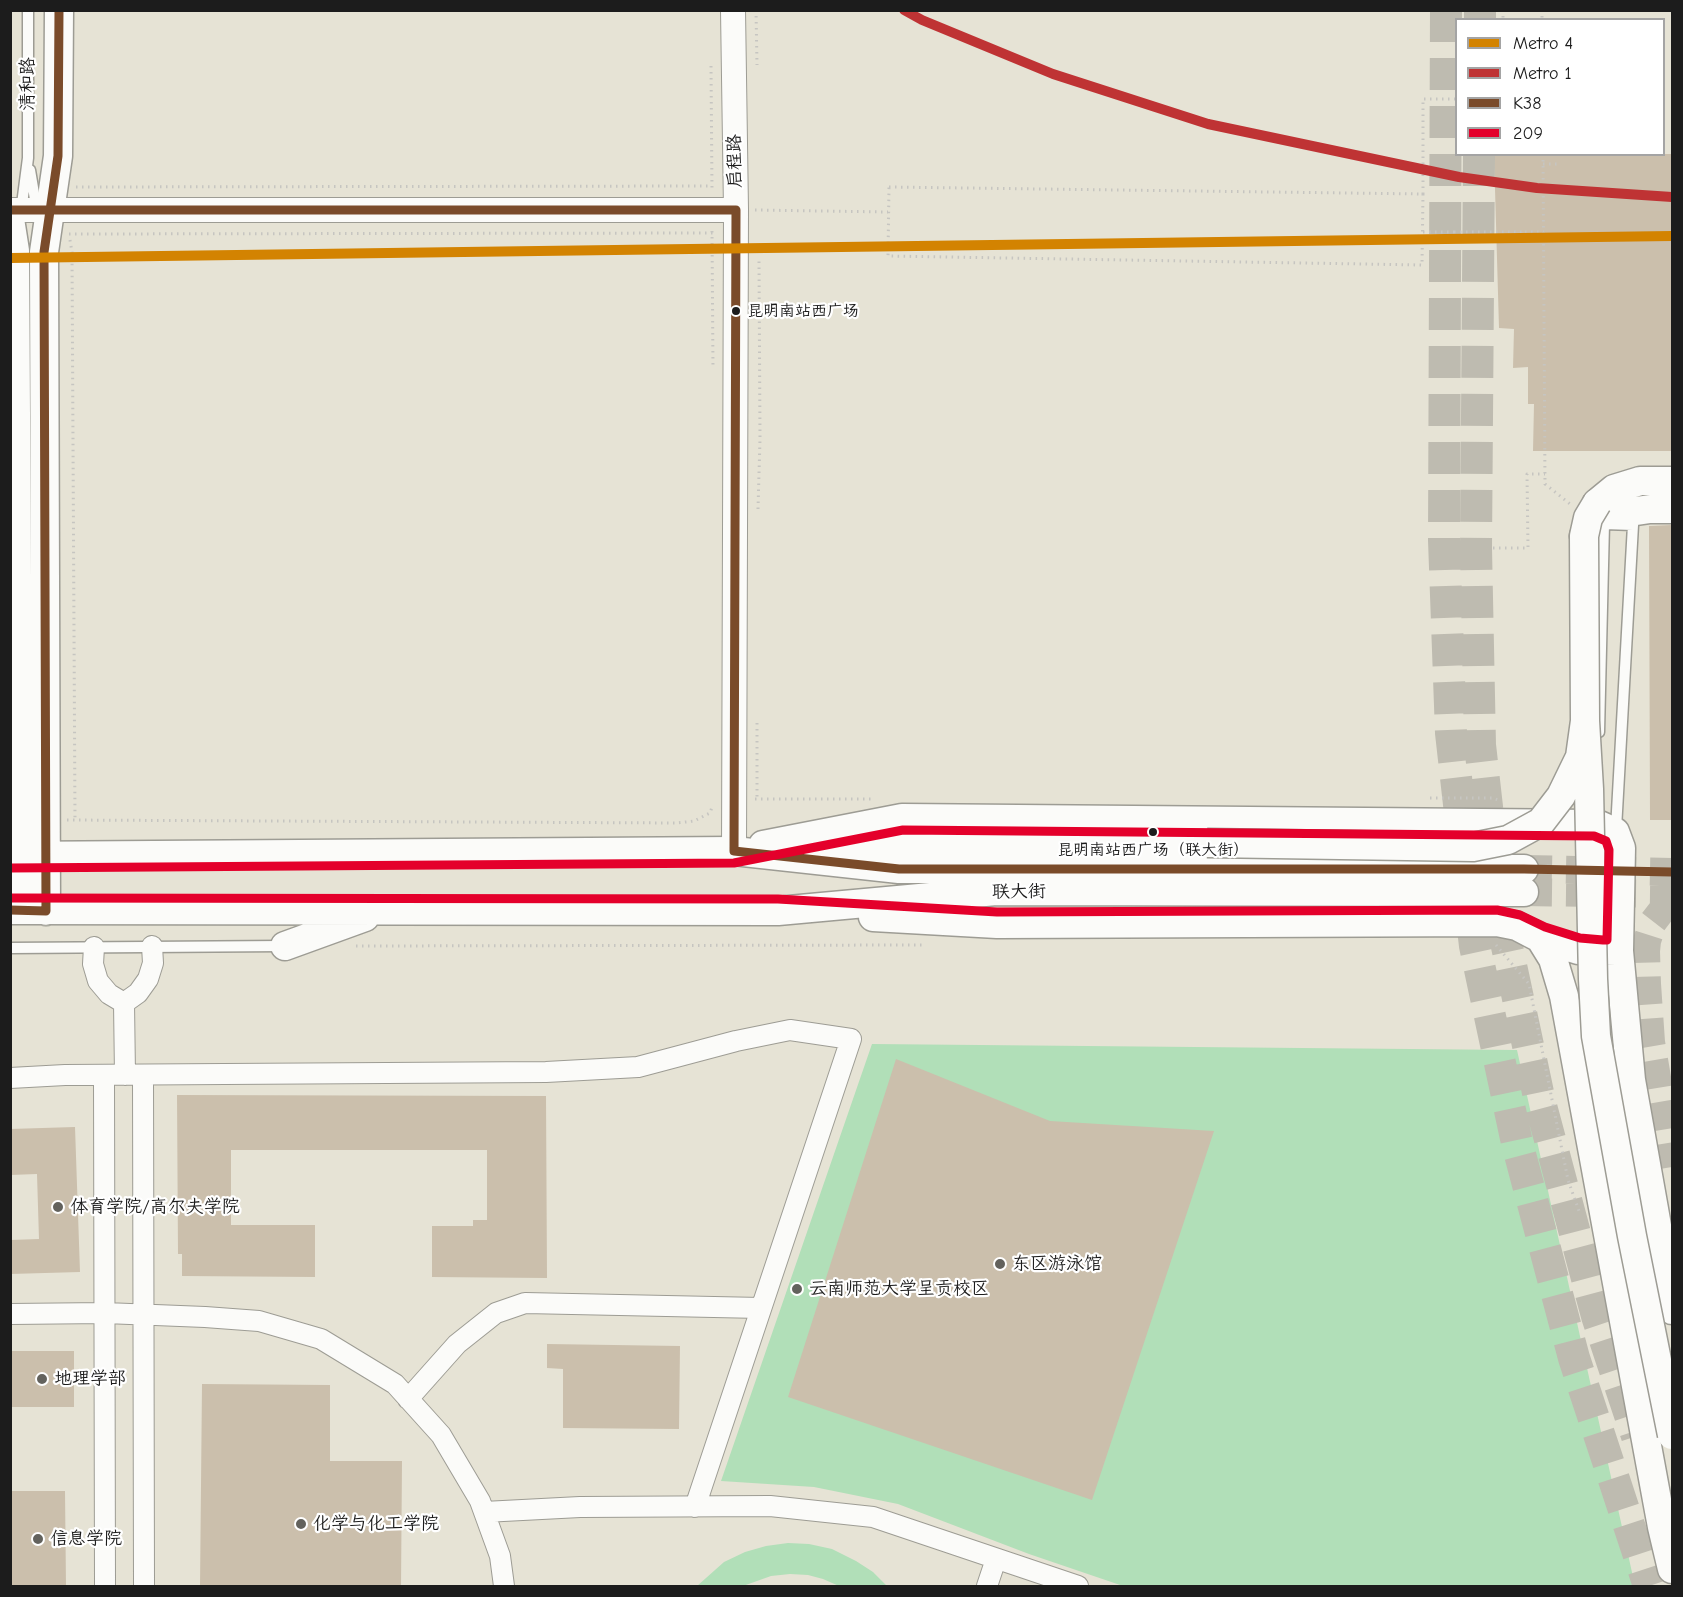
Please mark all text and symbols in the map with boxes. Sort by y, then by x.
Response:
legend [1455,18,1665,156]
text: Metro 4 [1513,33,1573,54]
street label: 清和路 [17,57,39,111]
text: Metro 1 [1513,63,1572,84]
text: K38 [1513,93,1541,114]
text: 209 [1513,123,1543,144]
street label: 启程路 [724,134,746,188]
place label: 昆明南站西广场 [747,301,859,321]
marker: 昆明南站西广场 [730,305,742,317]
marker: 昆明南站西广场（联大街） [1147,826,1159,838]
place label: 昆明南站西广场（联大街） [1057,840,1249,860]
street label: 联大街 [992,881,1046,903]
place label: 体育学院/高尔夫学院 [70,1196,240,1218]
marker: 体育学院/高尔夫学院 [51,1200,65,1214]
place label: 东区游泳馆 [1012,1253,1102,1275]
marker: 东区游泳馆 [993,1257,1007,1271]
place label: 云南师范大学呈贡校区 [809,1278,989,1300]
marker: 云南师范大学呈贡校区 [790,1282,804,1296]
place label: 地理学部 [54,1368,126,1390]
marker: 地理学部 [35,1372,49,1386]
place label: 化学与化工学院 [313,1513,439,1535]
marker: 化学与化工学院 [294,1517,308,1531]
place label: 信息学院 [50,1528,122,1550]
marker: 信息学院 [31,1532,45,1546]

